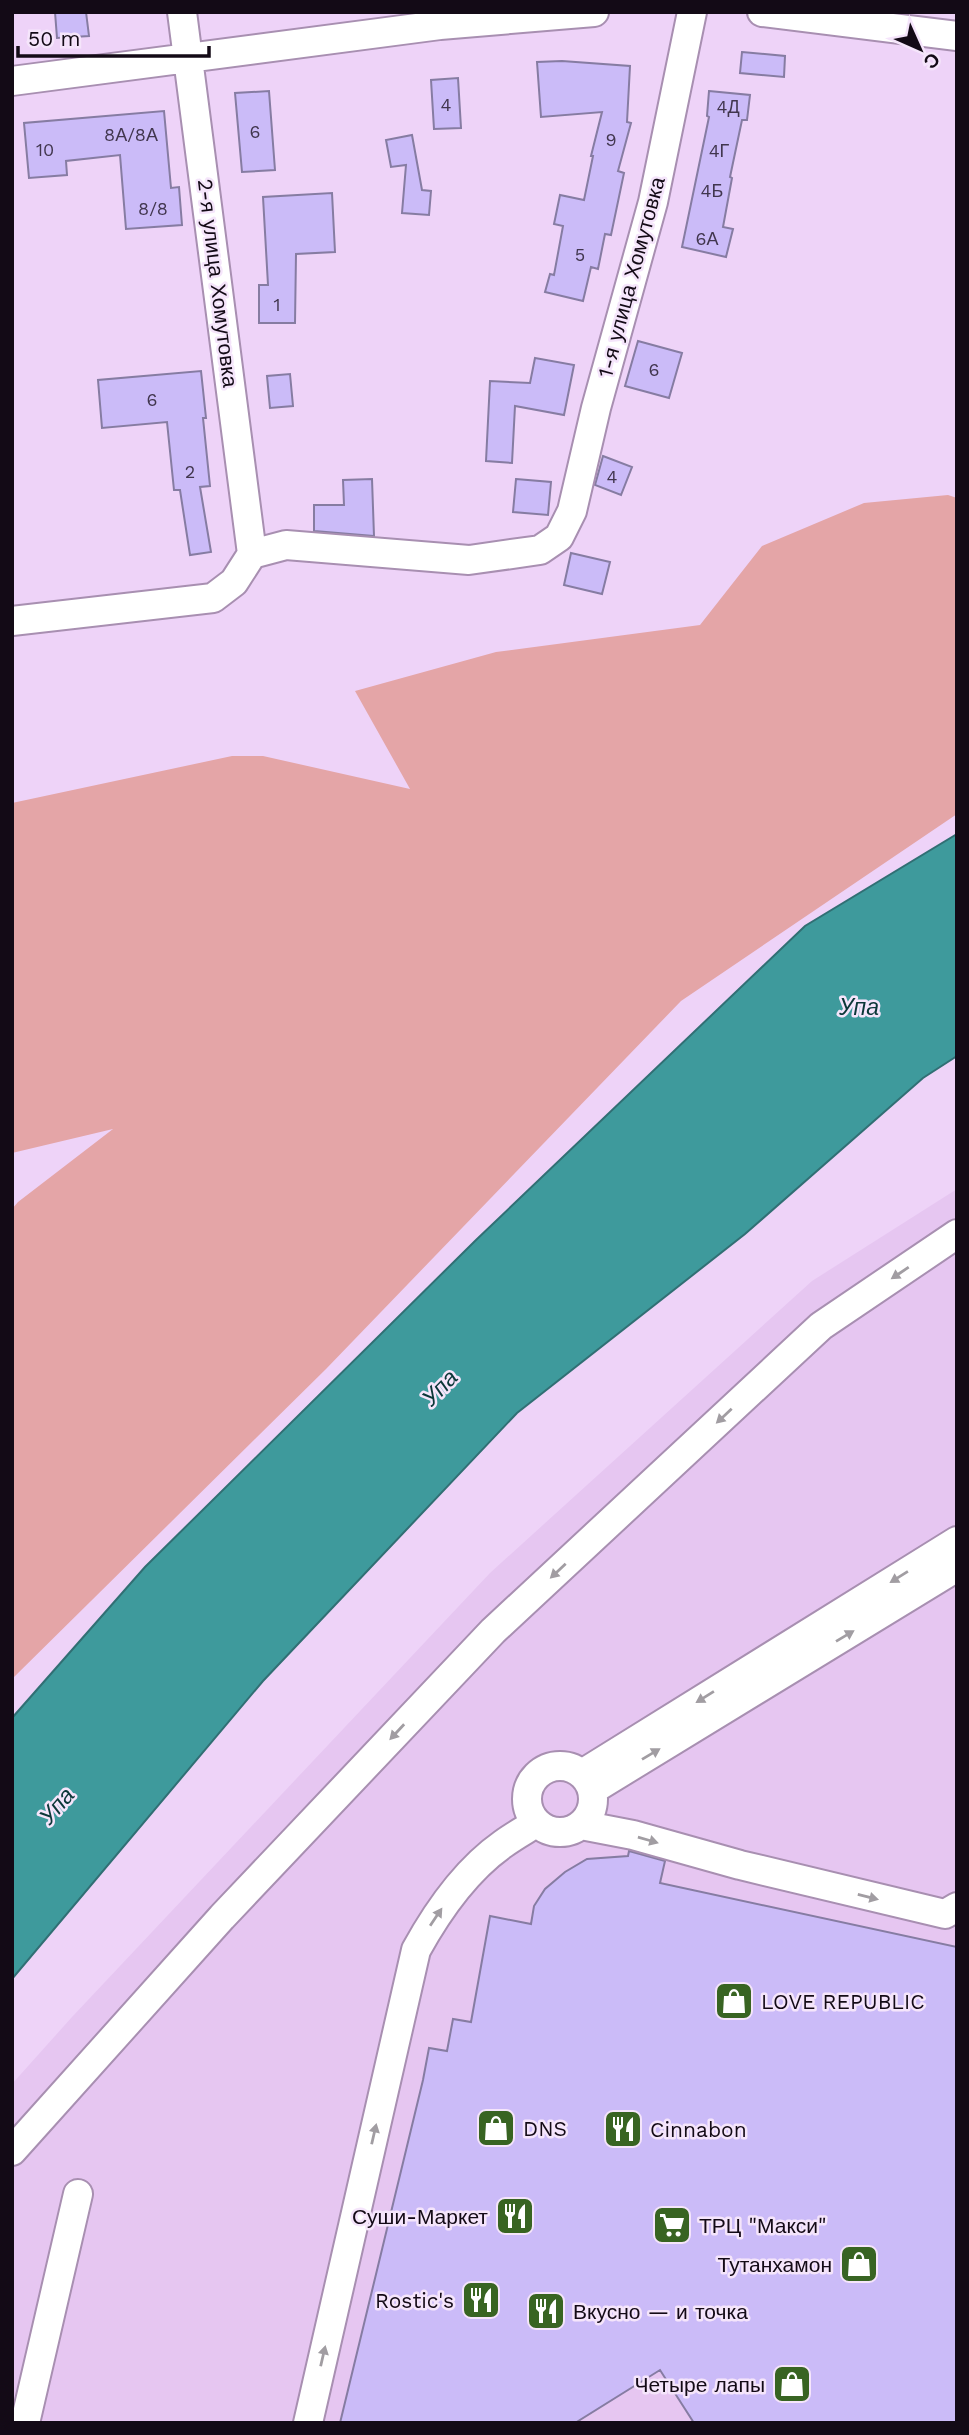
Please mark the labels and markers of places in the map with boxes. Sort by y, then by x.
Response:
shop icon: LOVE REPUBLIC [713,1980,755,2022]
place label: LOVE REPUBLIC [761,1989,925,2014]
shop icon: DNS [475,2107,517,2149]
restaurant icon: Cinnabon [602,2108,644,2150]
place label: DNS [523,2116,567,2141]
place label: Cinnabon [650,2117,747,2142]
restaurant icon: Суши-Маркет [494,2195,536,2237]
place label: Суши-Маркет [352,2204,488,2229]
supermarket icon: ТРЦ "Макси" [651,2204,693,2246]
place label: ТРЦ "Макси" [699,2213,827,2238]
shop icon: Тутанхамон [838,2243,880,2285]
place label: Тутанхамон [718,2252,832,2277]
restaurant icon: Rostic's [460,2279,502,2321]
place label: Rostic's [375,2288,454,2313]
restaurant icon: Вкусно — и точка [525,2290,567,2332]
place label: Вкусно — и точка [573,2299,748,2324]
shop icon: Четыре лапы [771,2363,813,2405]
place label: Четыре лапы [634,2372,765,2397]

